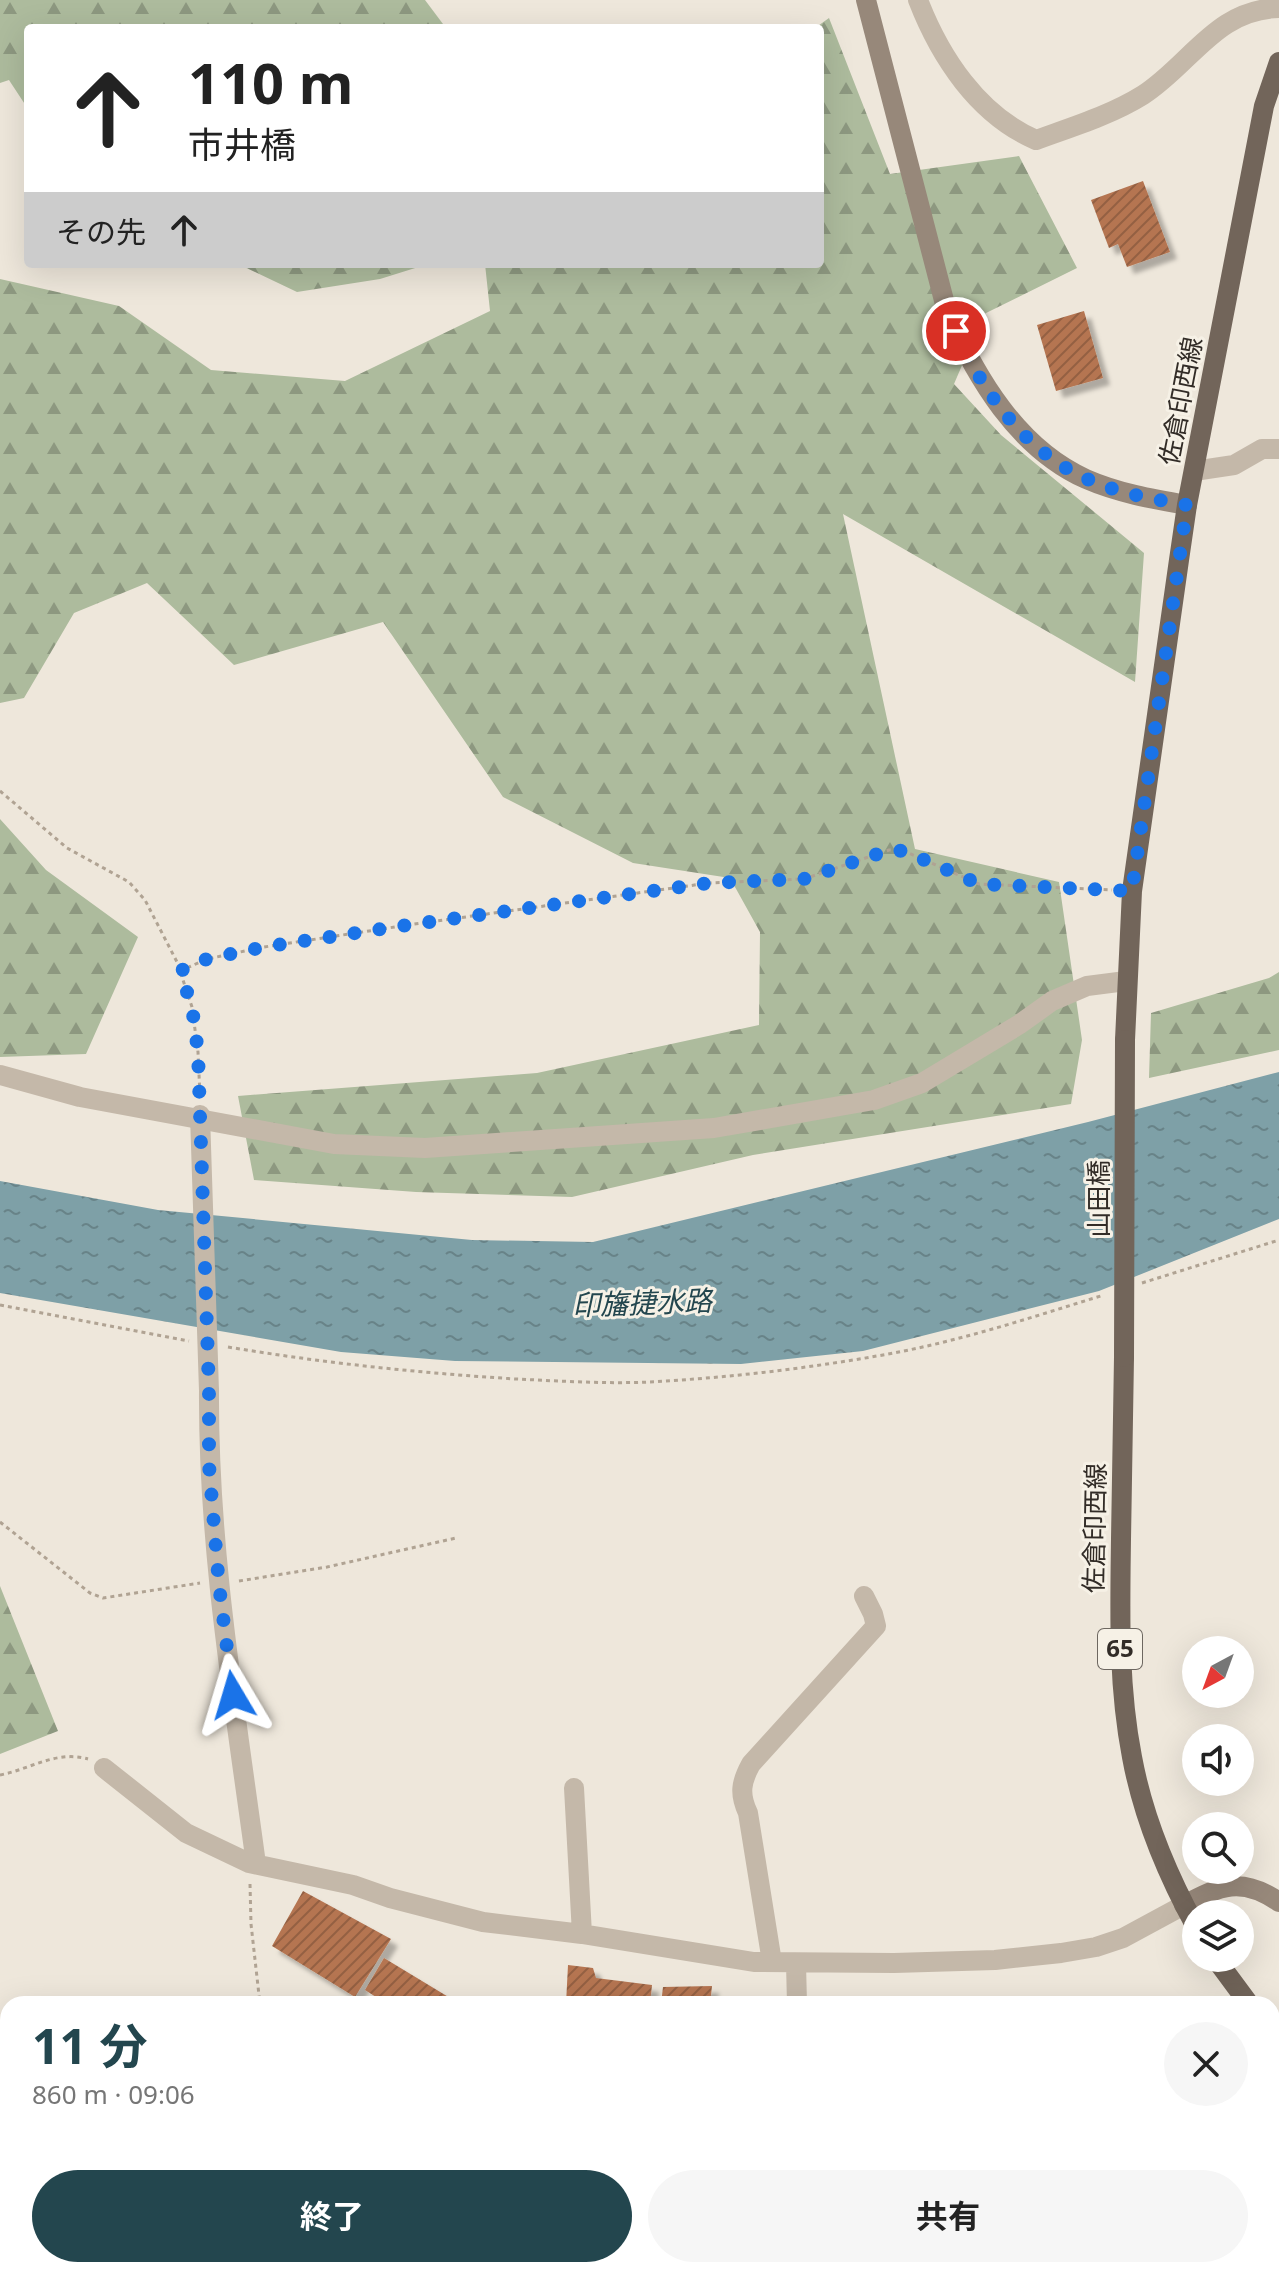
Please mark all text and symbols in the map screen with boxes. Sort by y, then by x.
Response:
text: 110 m [188,44,353,120]
icon: ahead [56,56,160,160]
text: 市井橋 [188,120,296,169]
icon: ahead [162,208,206,252]
text: その先 [56,211,146,252]
pin [922,297,990,365]
icon: arrive [934,309,978,353]
street label: 佐倉印西線 [1150,334,1210,468]
street label: 山田橋 [1080,1160,1116,1238]
water label: 印旛捷水路 [571,1280,715,1323]
street label: 佐倉印西線 [1075,1463,1113,1593]
road number: 65 [1098,1629,1142,1669]
north arrow [1182,1636,1254,1708]
map controls [1182,1636,1254,1972]
position arrow [191,1653,275,1737]
button: sound [1182,1724,1254,1796]
button: search [1182,1812,1254,1884]
button: layers [1182,1900,1254,1972]
text: 11 分 [32,2013,147,2078]
button: close [1164,2022,1248,2106]
text: 860 m · 09:06 [32,2076,195,2112]
button: 終了 [32,2170,632,2262]
button: 共有 [648,2170,1248,2262]

